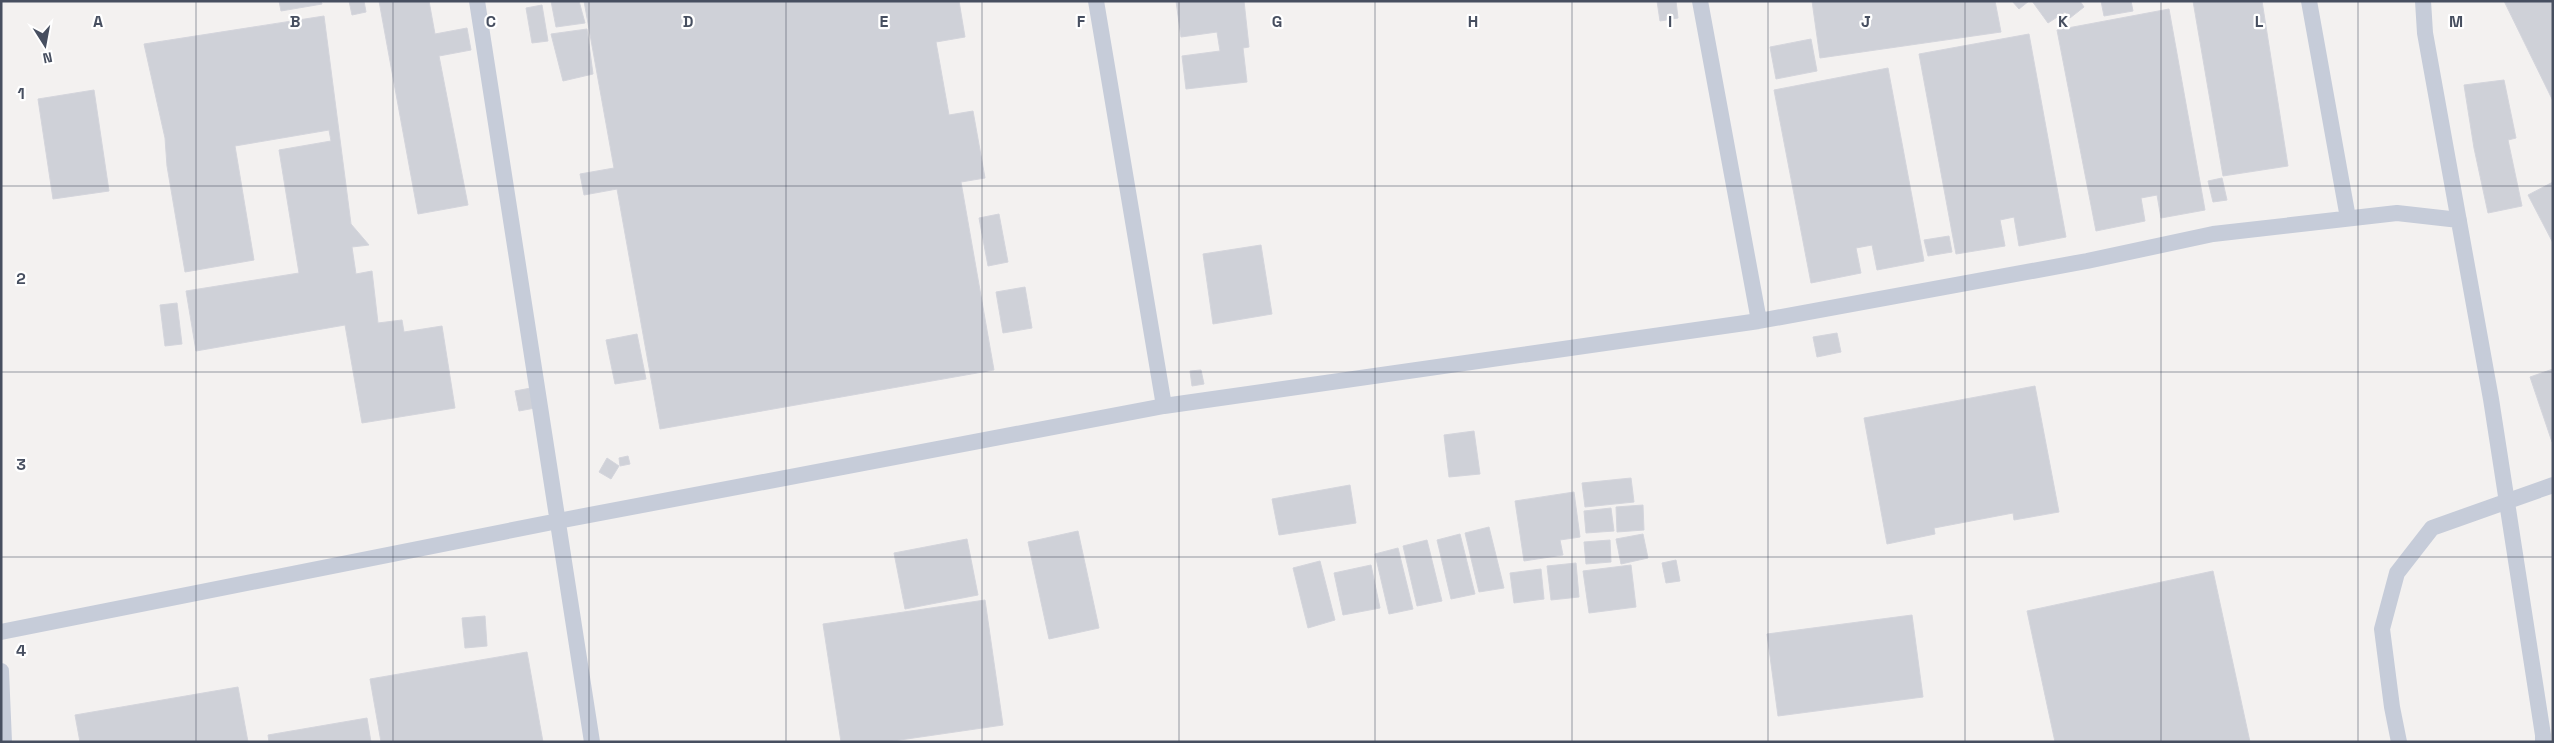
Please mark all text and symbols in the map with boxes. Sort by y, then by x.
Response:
text: A [93,11,103,32]
text: B [290,11,300,32]
text: C [486,11,496,32]
text: D [683,11,693,32]
text: E [880,11,889,32]
text: F [1077,11,1086,32]
text: G [1272,11,1282,32]
text: H [1468,11,1478,32]
text: I [1668,11,1672,32]
text: J [1861,11,1871,32]
text: K [2058,11,2068,32]
text: L [2255,11,2264,32]
text: M [2449,11,2463,32]
north arrow [20,20,70,70]
text: N [41,48,54,67]
text: 1 [17,83,25,104]
text: 2 [16,268,26,289]
text: 3 [16,454,26,475]
text: 4 [16,640,26,661]

